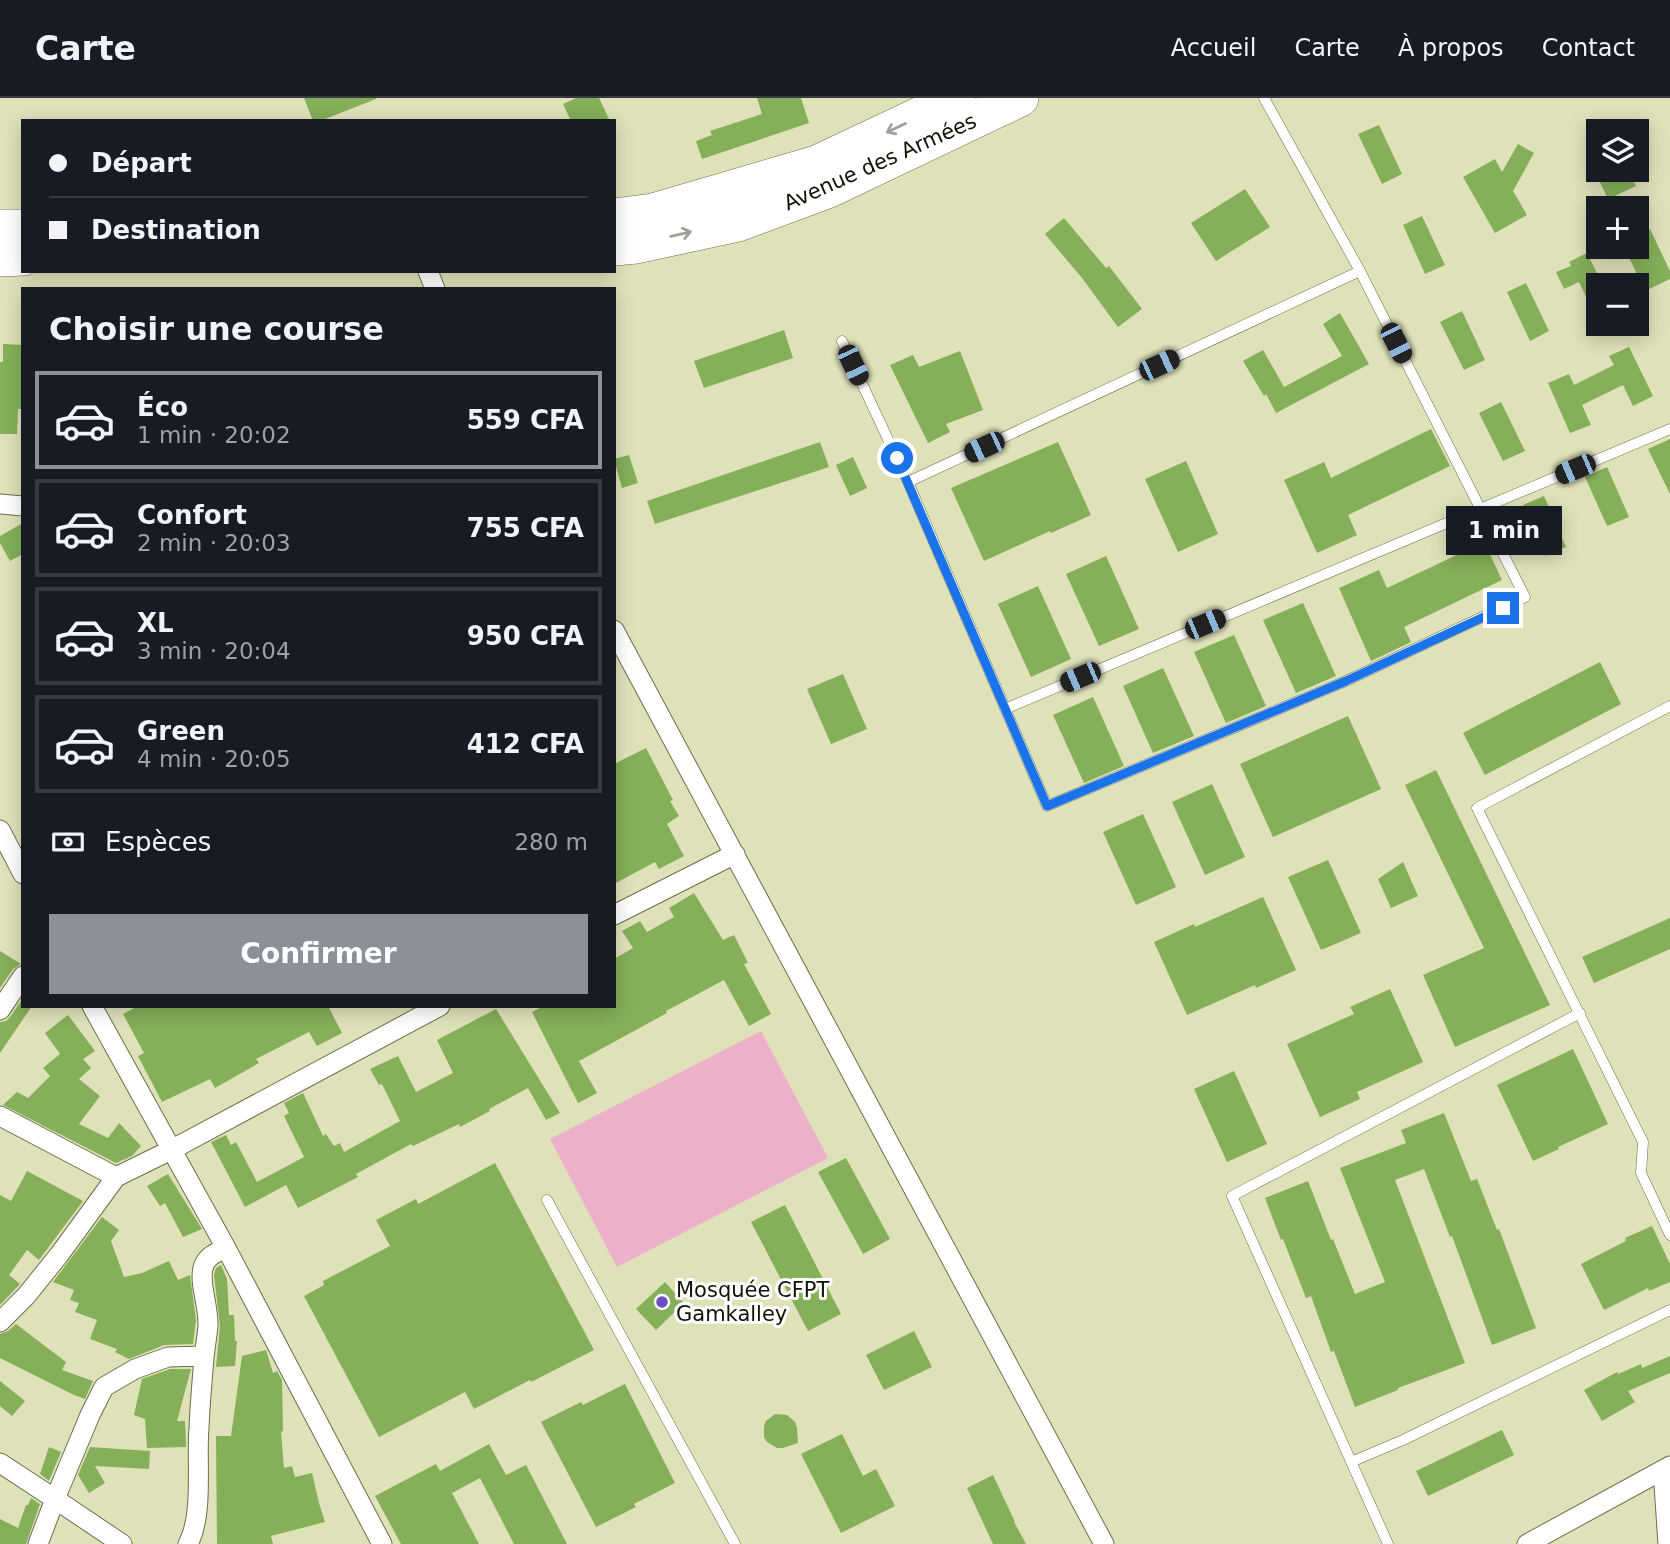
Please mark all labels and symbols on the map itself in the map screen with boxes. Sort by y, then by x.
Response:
street label: Avenue des Armées [780,109,980,215]
one-way arrow [886,122,907,135]
one-way arrow [669,227,692,241]
car [1378,320,1415,366]
car [835,342,872,388]
car [1136,347,1183,383]
car [961,429,1008,465]
route start [881,442,913,474]
car [1552,451,1599,487]
callout: 1 min [1445,506,1561,556]
route end [1487,592,1519,624]
car [1182,606,1229,642]
car [1057,659,1104,695]
place label: Mosquée CFPT Gamkalley [676,1278,829,1326]
marker: Mosquée CFPT Gamkalley [654,1294,670,1310]

